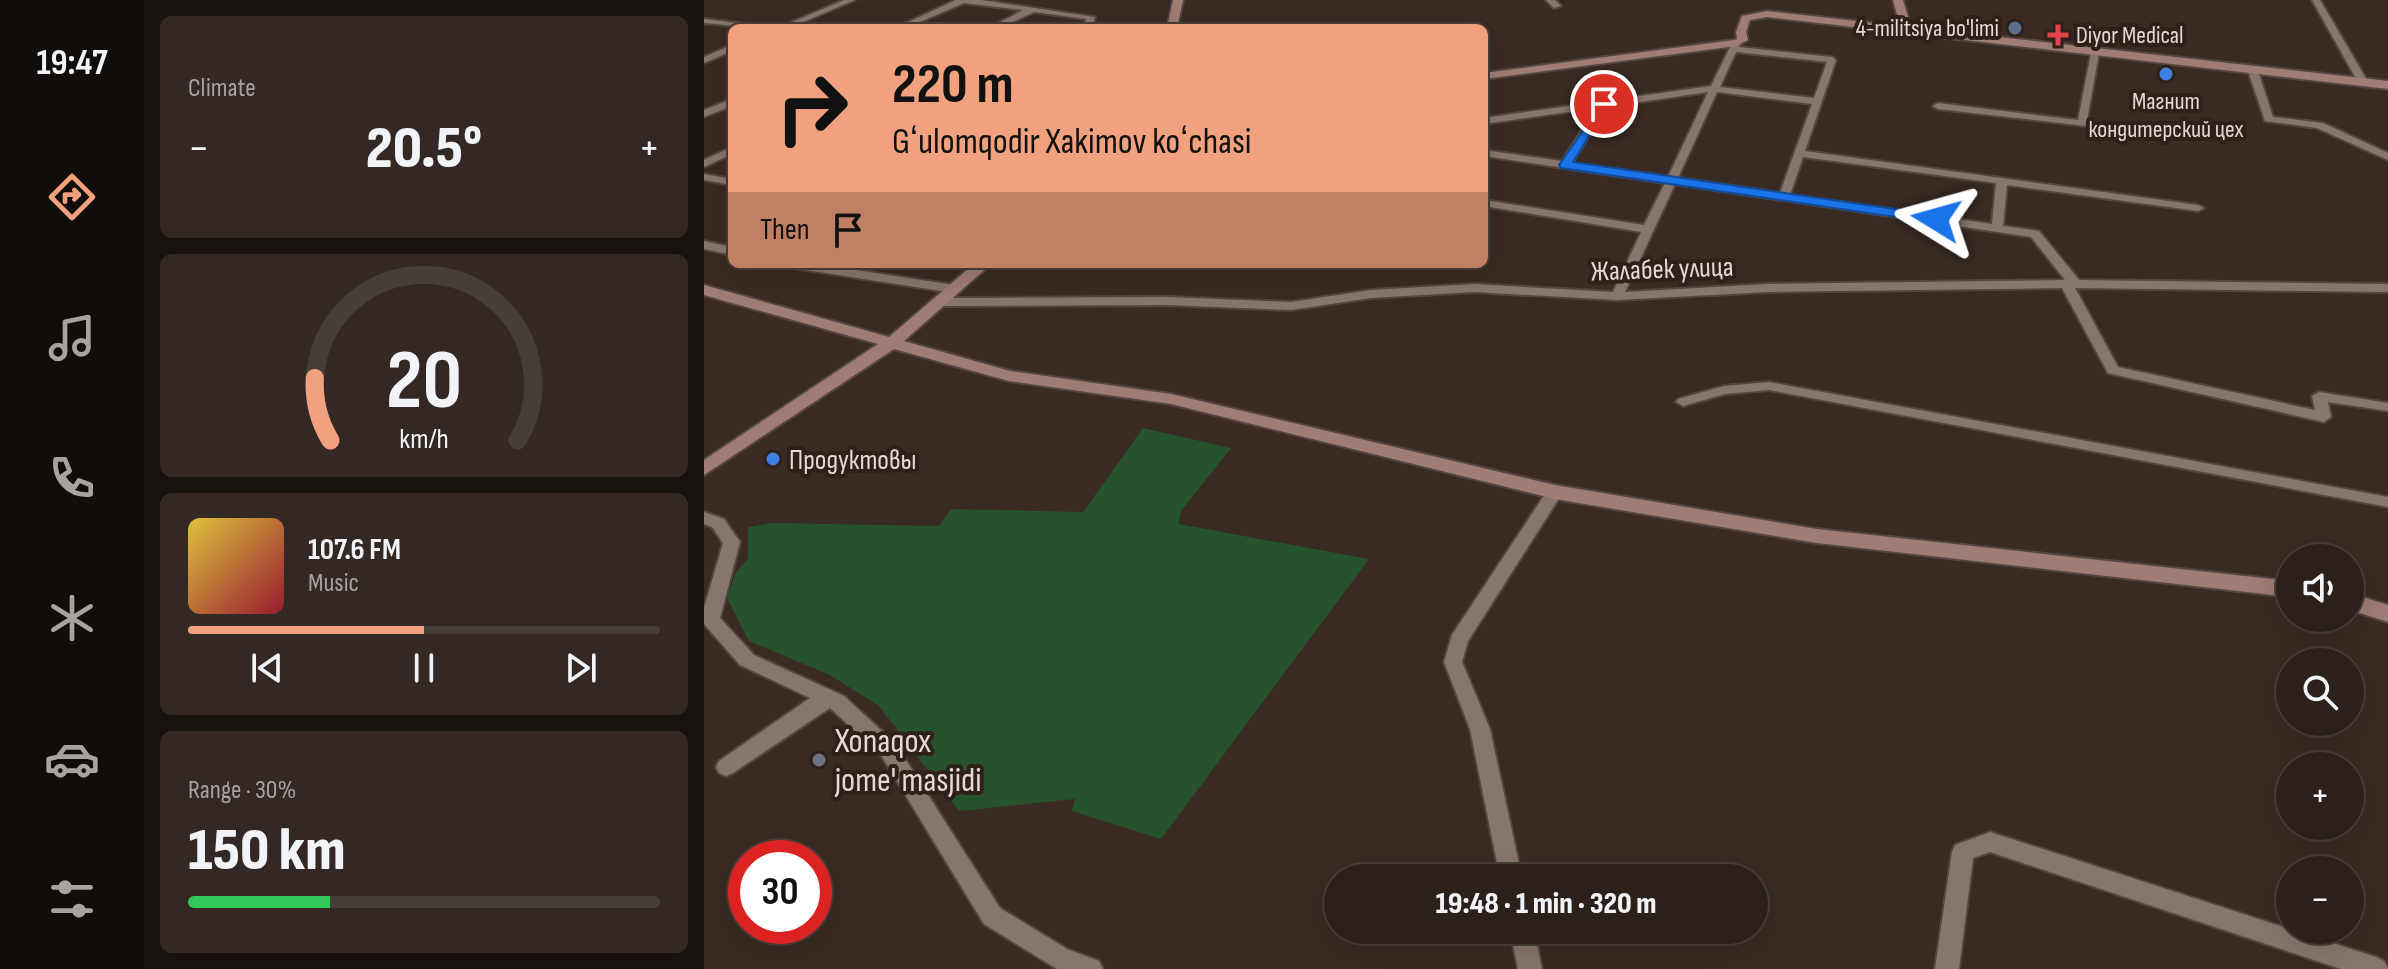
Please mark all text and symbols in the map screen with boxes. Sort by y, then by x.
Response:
place label: 4-militsiya bo'limi [1856,14,1999,43]
marker: 4-militsiya bo'limi [2006,19,2024,37]
place label: Diyor Medical [2076,21,2183,50]
marker: Diyor Medical [2047,24,2069,46]
text: 19:47 [36,42,108,85]
text: 220 m [892,52,1014,119]
icon: right [760,56,864,160]
marker: Магнит кондитерский цех [2157,65,2175,83]
pin [1570,70,1638,138]
text: Climate [188,73,256,104]
icon: arrive [1582,82,1626,126]
place label: Магнит кондитерский цех [2089,87,2243,144]
text: 20.5° [366,113,482,185]
text: Gʻulomqodir Xakimov koʻchasi [892,121,1252,164]
text: − [188,122,210,175]
text: + [638,122,660,175]
icon: directions [44,169,100,225]
position arrow [1894,177,1978,261]
icon: arrive [826,208,870,252]
text: Then [760,212,810,248]
street label: Жалабек улица [1590,251,1734,288]
icon: music [44,310,100,366]
text: 20 [386,332,462,432]
text: km/h [399,423,449,458]
place label: Продуктовы [789,444,917,477]
icon: phone [44,450,100,506]
marker: Продуктовы [764,450,782,468]
text: 107.6 FM [308,532,401,568]
map controls [2276,544,2364,944]
button: sound [2276,544,2364,632]
text: Music [308,568,359,599]
icon: climate [44,590,100,646]
icon: previous [245,646,289,690]
icon: pause [402,646,446,690]
icon: next [559,646,603,690]
button: search [2276,648,2364,736]
place label: Xonaqox jome' masjidi [834,721,981,801]
icon: car [44,731,100,787]
marker: Xonaqox jome' masjidi [810,751,828,769]
button: + [2276,752,2364,840]
text: Range · 30% [188,775,296,806]
text: 150 km [188,815,346,887]
speed limit sign: 30 [728,840,832,944]
button: − [2276,856,2364,944]
icon: filters [44,871,100,927]
text: 19:48 · 1 min · 320 m [1435,886,1657,922]

